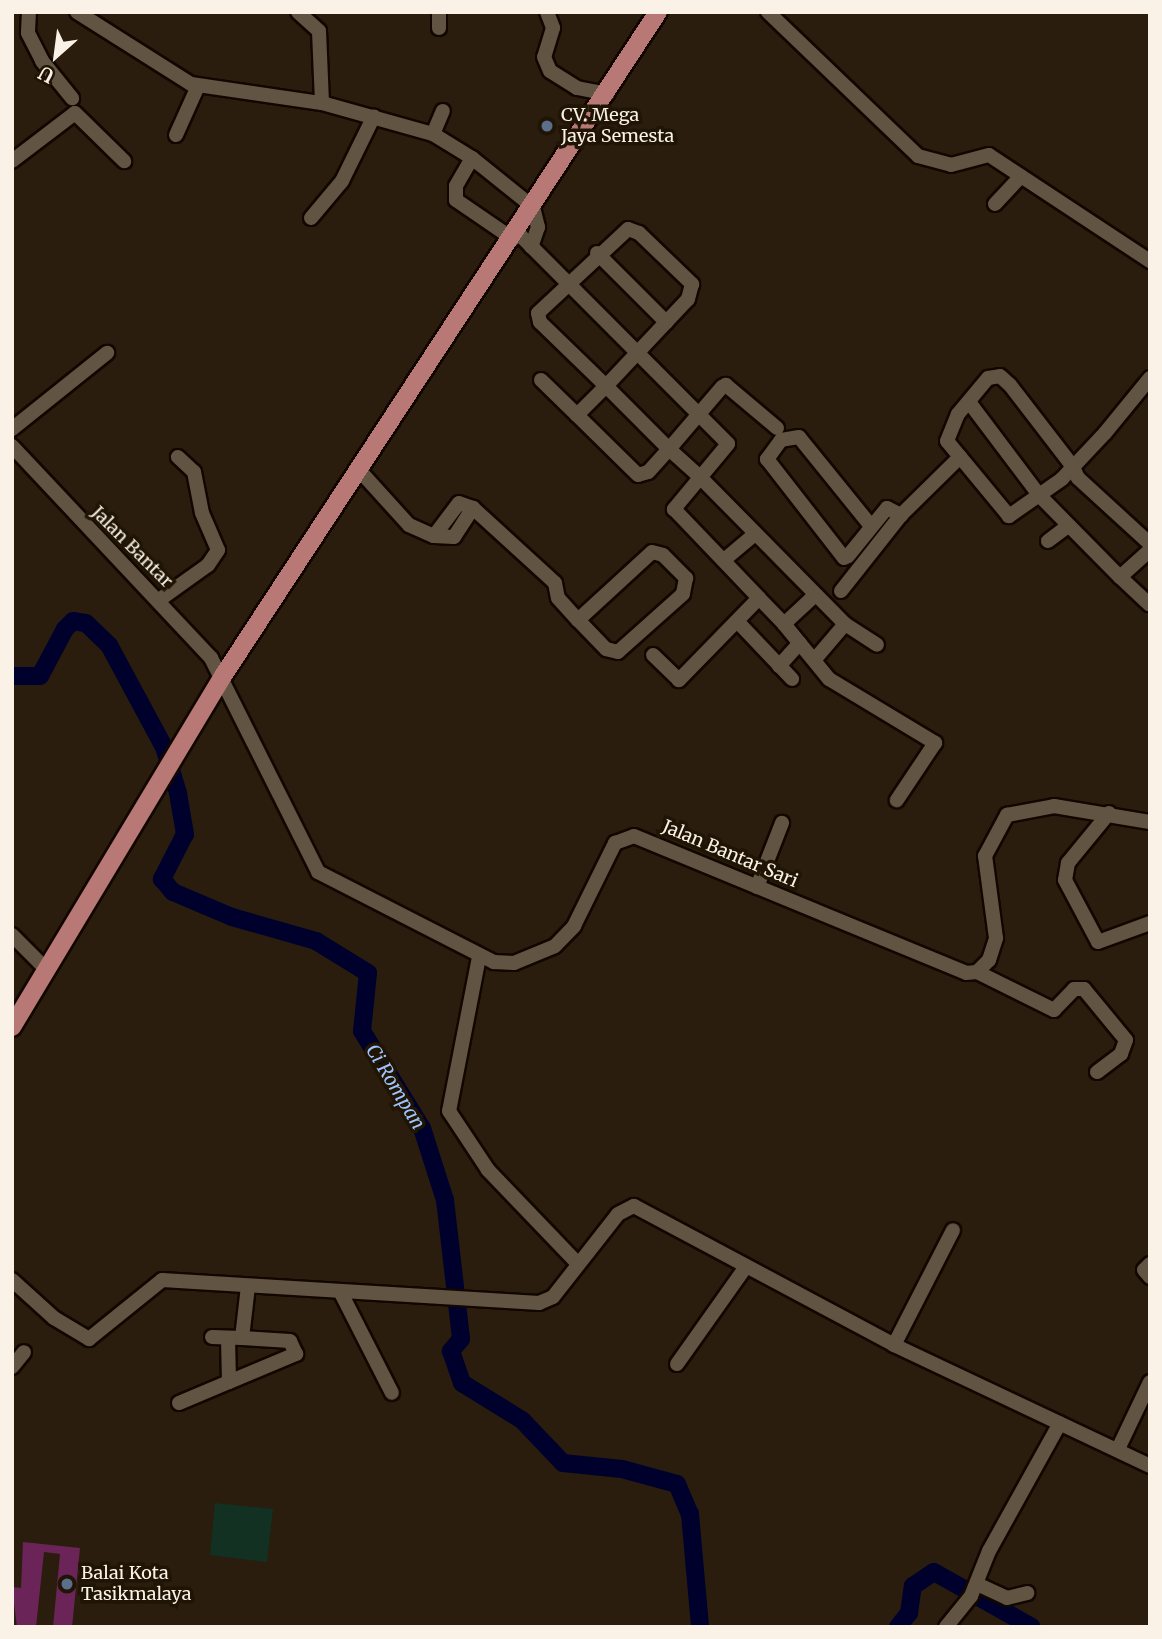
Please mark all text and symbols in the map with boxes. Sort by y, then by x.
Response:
north arrow [21,21,91,91]
text: U [34,61,58,88]
place label: CV. Mega Jaya Semesta [561,105,674,148]
marker: CV. Mega Jaya Semesta [539,118,555,134]
street label: Jalan Bantar [87,502,177,592]
street label: Jalan Bantar Sari [659,816,801,892]
water label: Ci Rompan [361,1040,429,1134]
place label: Balai Kota Tasikmalaya [81,1563,191,1606]
marker: Balai Kota Tasikmalaya [59,1576,75,1592]

